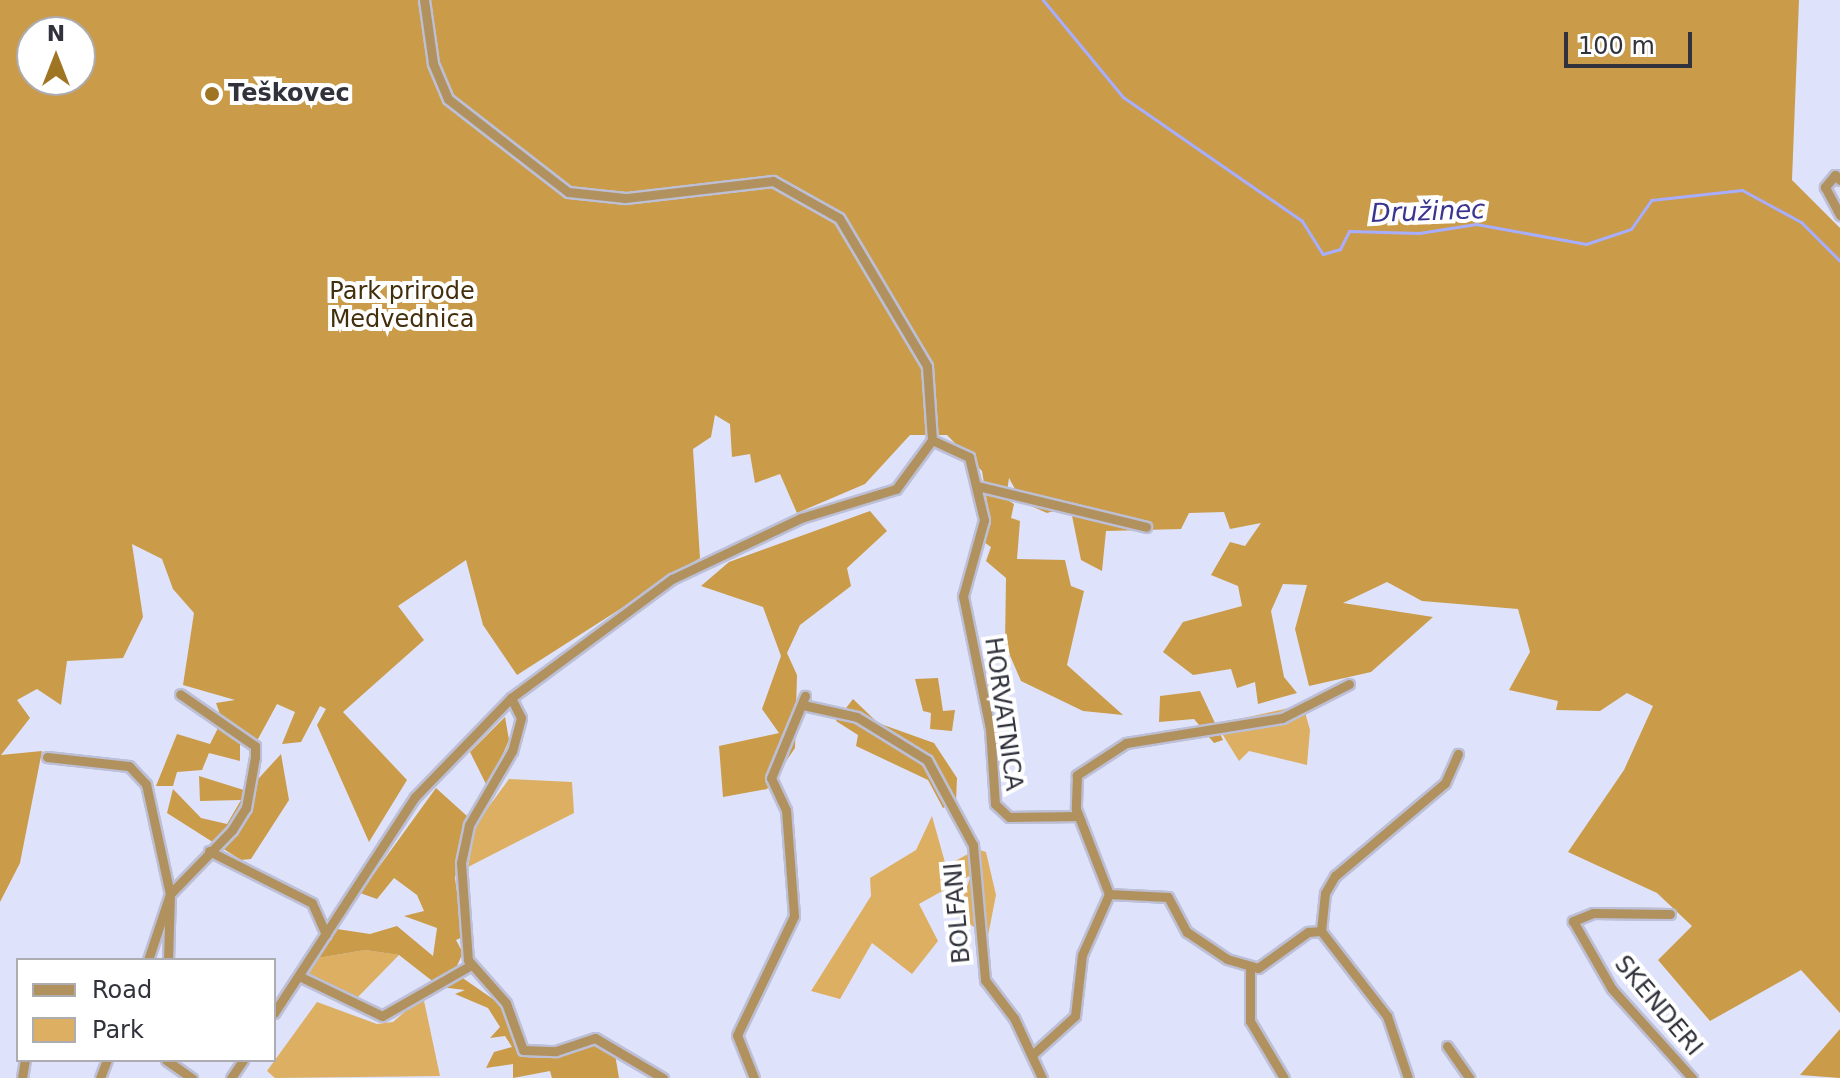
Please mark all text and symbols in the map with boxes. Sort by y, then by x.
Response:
north arrow [16,16,96,96]
scale bar [1568,16,1696,66]
text: N [47,21,65,46]
text: 100 m [1578,32,1655,60]
place label: Teškovec [228,80,350,108]
marker: Teškovec [203,85,221,103]
water label: Družinec [1370,194,1486,230]
park label: Park prirode Medvednica [329,278,475,334]
street label: HORVATNICA [978,635,1028,793]
street label: BOLFANI [939,861,977,965]
street label: SKENDERI [1608,950,1708,1062]
legend [16,958,276,1062]
text: Road [92,976,152,1004]
text: Park [92,1016,144,1044]

